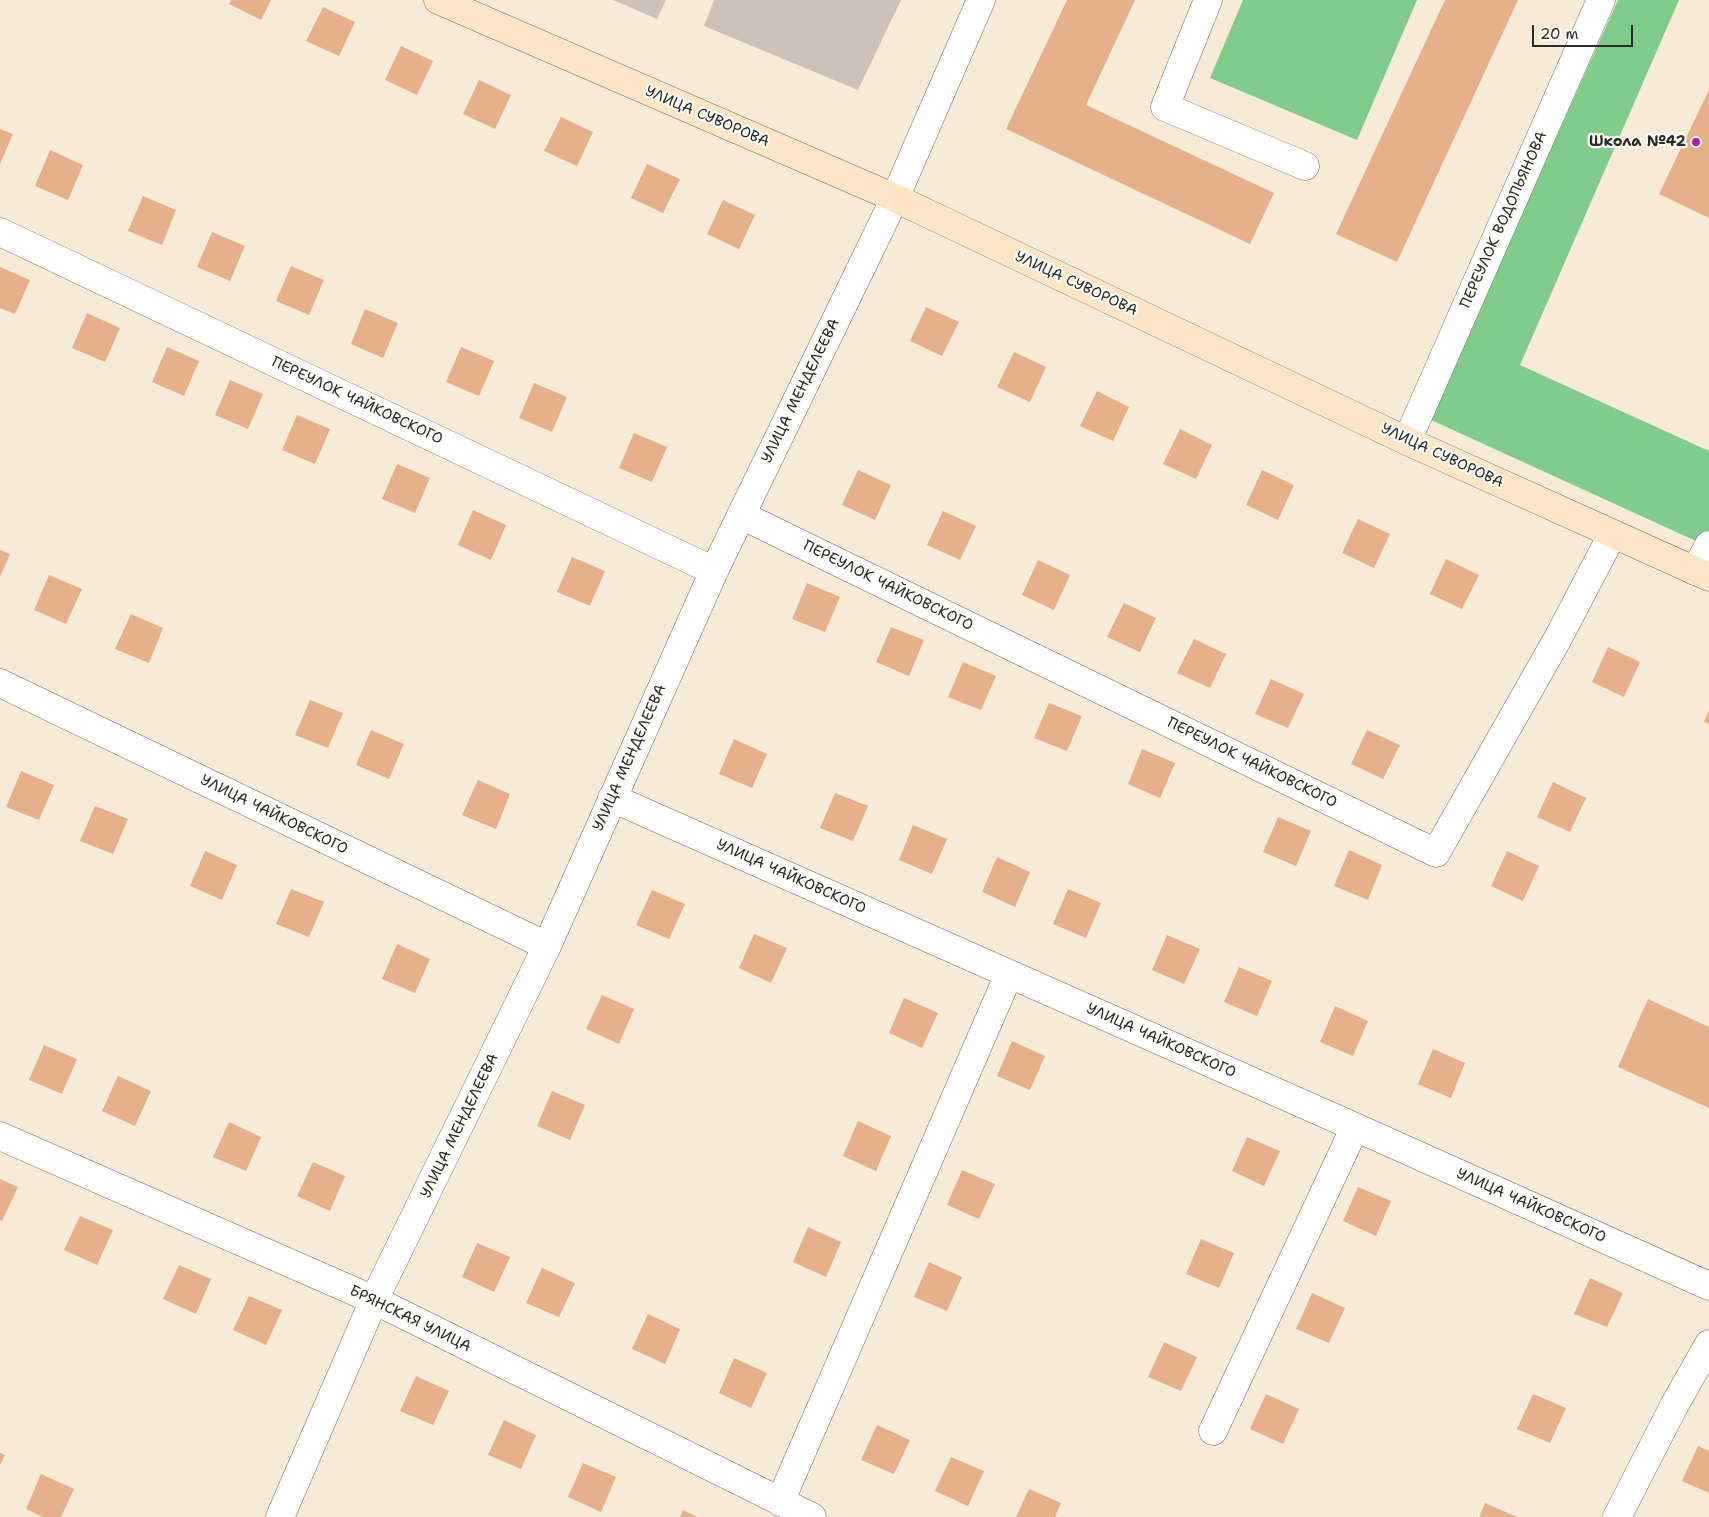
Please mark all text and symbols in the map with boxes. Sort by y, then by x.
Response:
scale bar [1534,15,1635,47]
text: 20 m [1540,24,1579,44]
street label: УЛИЦА СУВОРОВА [642,83,772,151]
street label: ПЕРЕУЛОК ВОДОПЬЯНОВА [1457,129,1551,311]
place label: Школа №42 [1589,133,1686,151]
marker: Школа №42 [1690,136,1702,148]
street label: УЛИЦА СУВОРОВА [1012,248,1140,320]
street label: УЛИЦА МЕНДЕЛЕЕВА [758,316,844,466]
street label: ПЕРЕУЛОК ЧАЙКОВСКОГО [268,353,446,449]
street label: УЛИЦА СУВОРОВА [1378,420,1506,492]
street label: ПЕРЕУЛОК ЧАЙКОВСКОГО [800,537,976,635]
street label: УЛИЦА МЕНДЕЛЕЕВА [590,682,670,834]
street label: ПЕРЕУЛОК ЧАЙКОВСКОГО [1164,714,1340,812]
street label: УЛИЦА ЧАЙКОВСКОГО [197,771,351,859]
street label: УЛИЦА ЧАЙКОВСКОГО [713,836,869,918]
street label: УЛИЦА ЧАЙКОВСКОГО [1083,1000,1239,1082]
street label: УЛИЦА МЕНДЕЛЕЕВА [417,1051,503,1201]
street label: УЛИЦА ЧАЙКОВСКОГО [1453,1165,1609,1247]
street label: БРЯНСКАЯ УЛИЦА [346,1282,474,1356]

